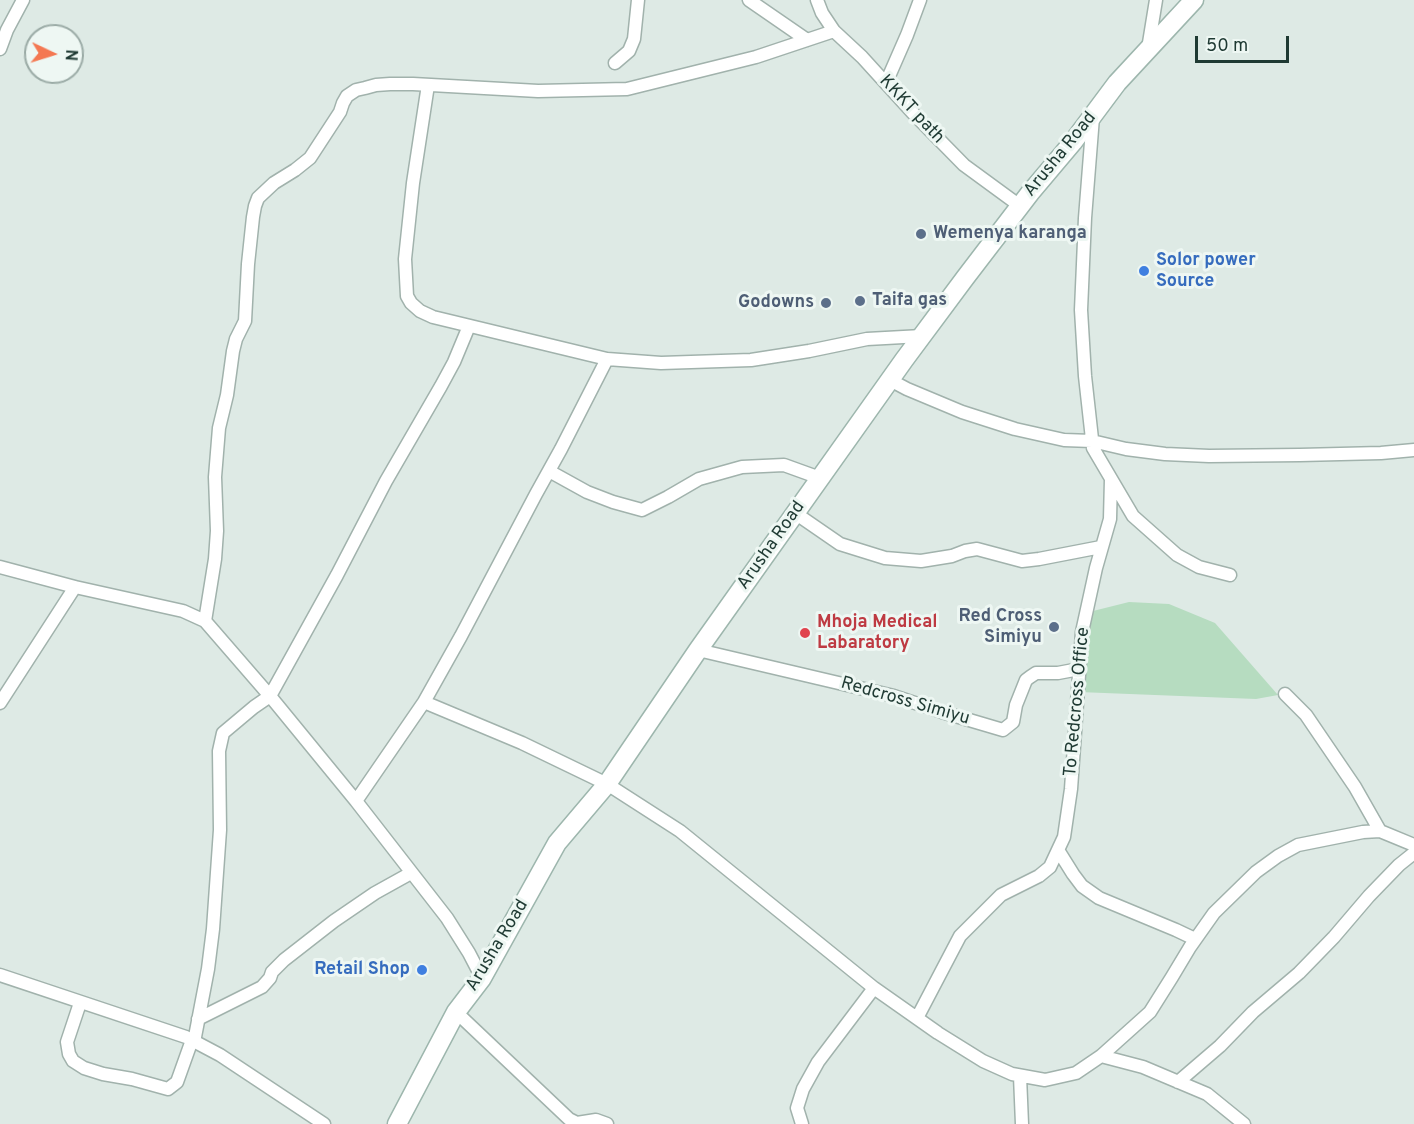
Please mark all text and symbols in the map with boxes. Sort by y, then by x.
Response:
north arrow [24,24,84,84]
scale bar [1198,24,1292,62]
text: 50 m [1206,35,1248,58]
text: N [60,49,80,62]
street label: KKKT path [874,71,948,149]
street label: Arusha Road [1020,108,1102,202]
place label: Wemenya karanga [933,223,1087,245]
marker: Wemenya karanga [914,227,928,241]
place label: Solor power Source [1156,250,1256,292]
marker: Solor power Source [1137,264,1151,278]
place label: Taifa gas [872,290,947,312]
place label: Godowns [738,292,814,314]
marker: Taifa gas [853,294,867,308]
marker: Godowns [819,296,833,310]
street label: Arusha Road [734,498,810,594]
place label: Red Cross Simiyu [959,606,1042,648]
place label: Mhoja Medical Labaratory [817,612,937,654]
marker: Red Cross Simiyu [1047,620,1061,634]
marker: Mhoja Medical Labaratory [798,626,812,640]
street label: To Redcross Office [1061,626,1095,778]
street label: Redcross Simiyu [838,673,972,731]
street label: Arusha Road [462,896,534,996]
place label: Retail Shop [314,959,410,981]
marker: Retail Shop [415,963,429,977]

